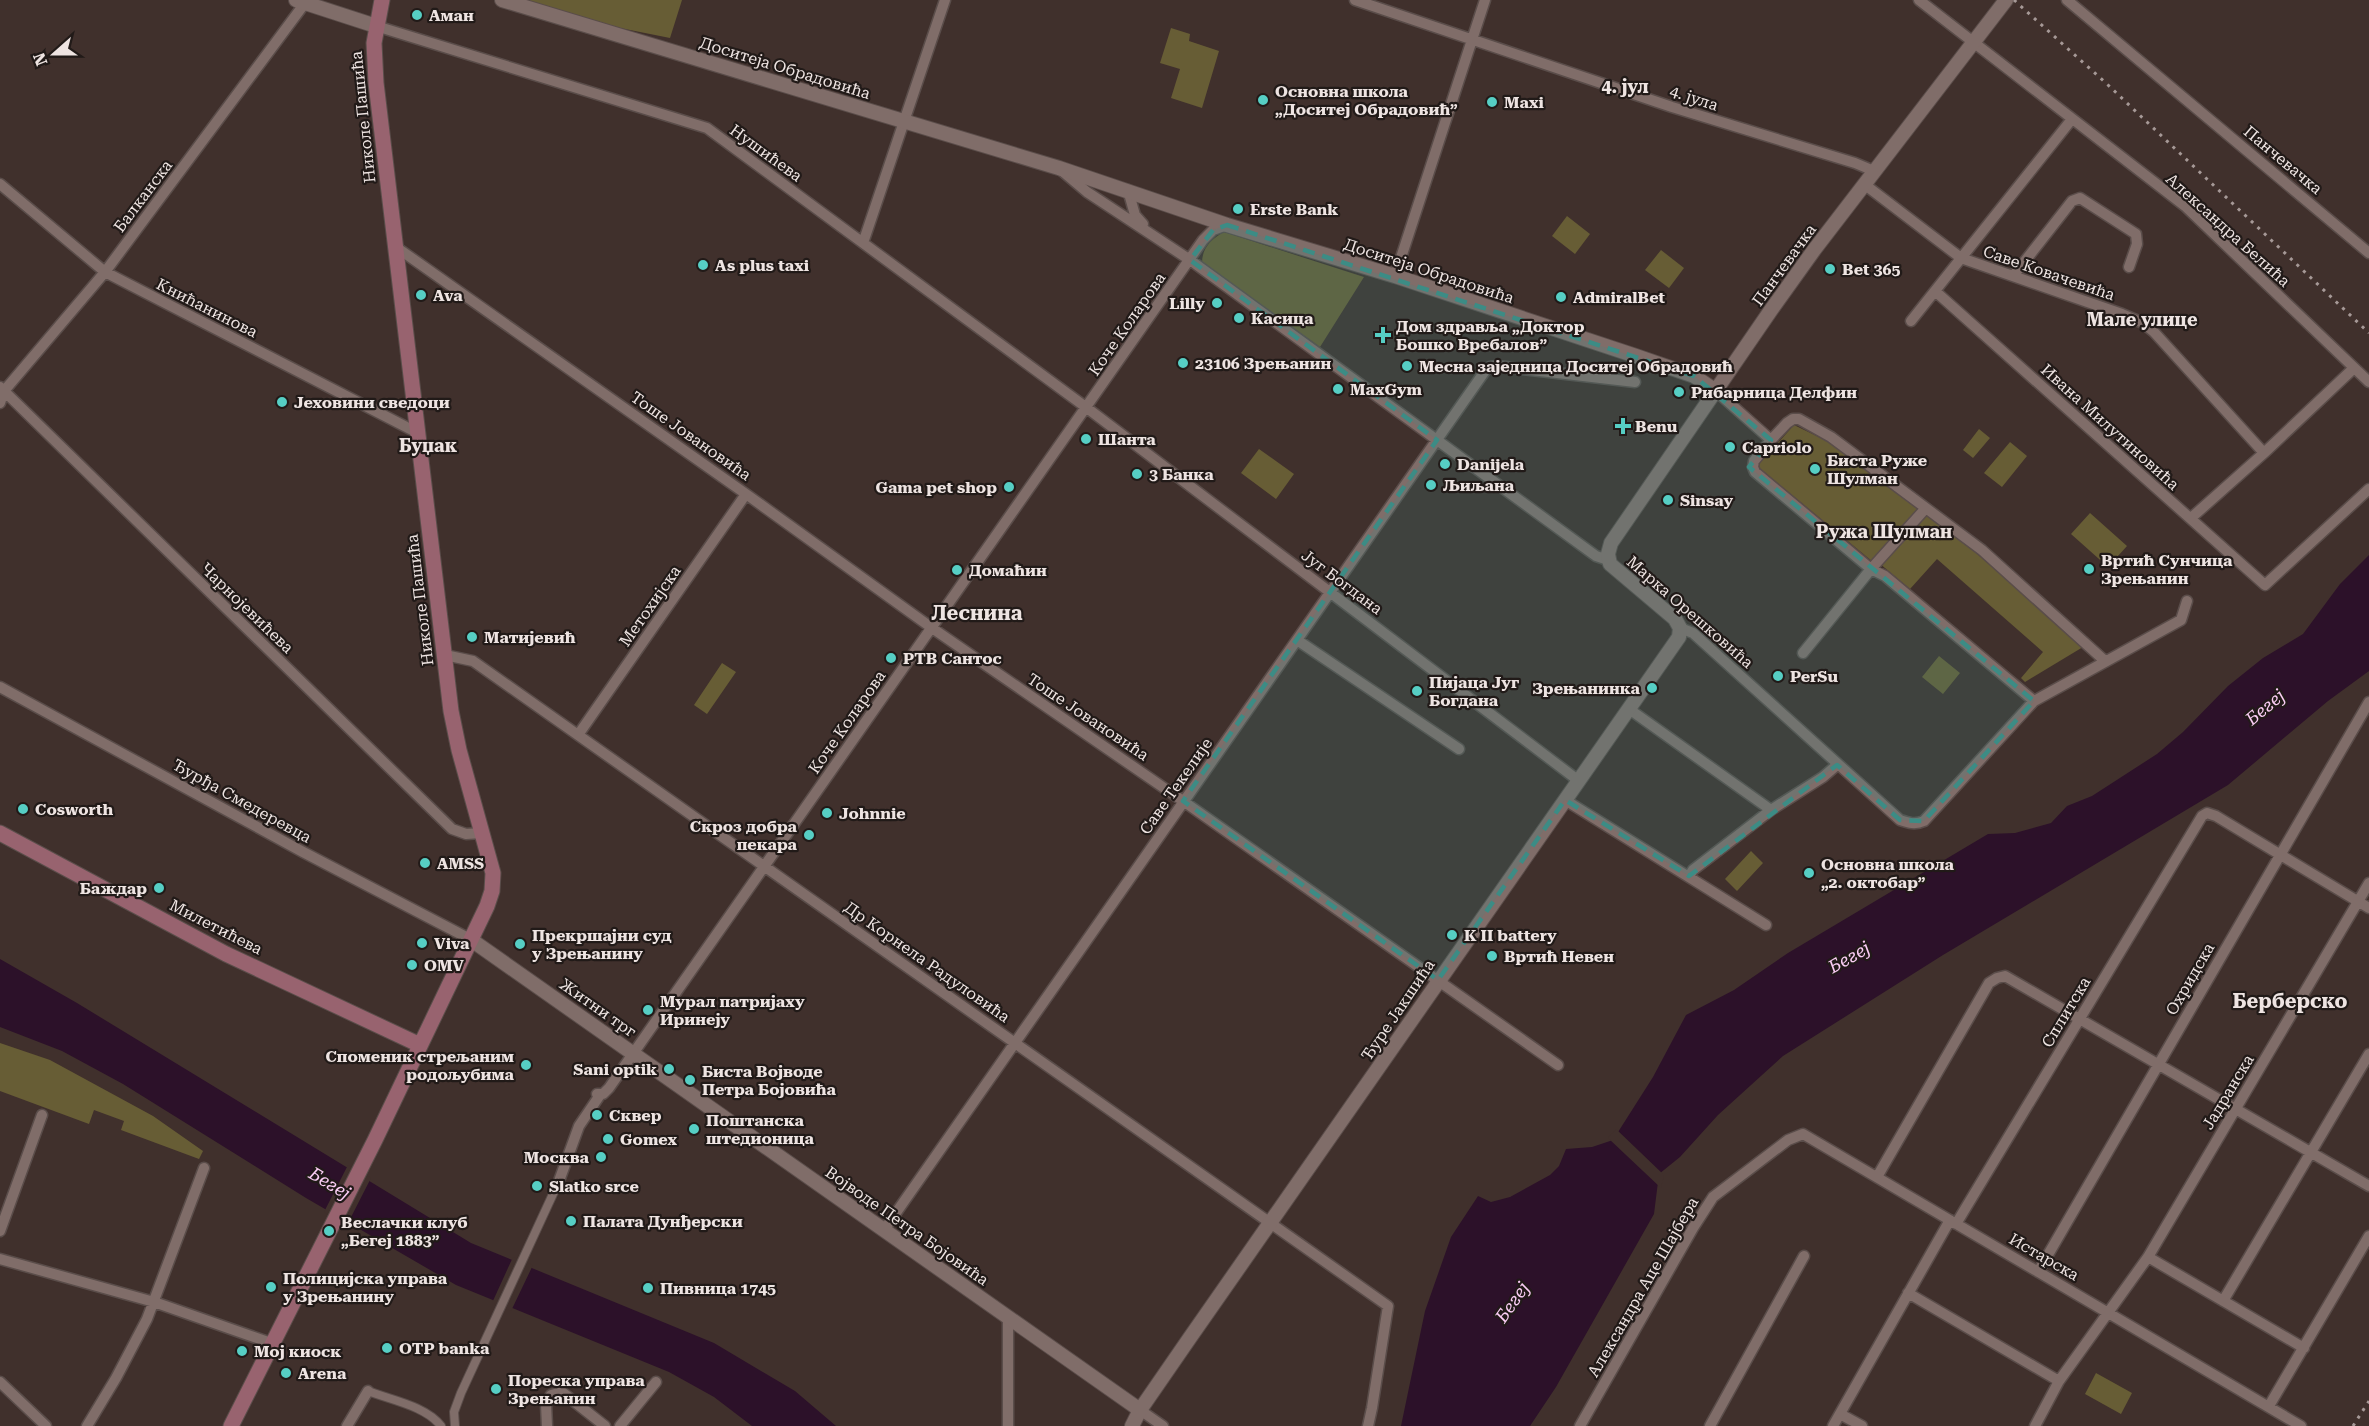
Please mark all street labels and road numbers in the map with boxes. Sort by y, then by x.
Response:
street label: Доситеја Обрадовића [697,33,873,103]
street label: Николе Пашића [347,50,379,184]
street label: 4. јула [1667,81,1721,115]
street label: Нушићева [726,120,806,186]
street label: Панчевачка [2240,122,2326,198]
street label: Балканска [110,156,176,236]
street label: Александра Белића [2162,169,2294,291]
street label: Панчевачка [1748,220,1820,310]
street label: Доситеја Обрадовића [1342,234,1517,308]
street label: Саве Ковачевића [1981,242,2118,305]
street label: Коче Коларова [1084,269,1170,379]
street label: Книћанинова [153,274,261,342]
street label: Ивана Милутиновића [2037,360,2183,494]
street label: Тоше Јовановића [627,387,755,485]
street label: Николе Пашића [402,533,438,667]
street label: Југ Богдана [1298,545,1386,619]
street label: Марка Орешковића [1623,552,1757,672]
street label: Чарнојевићева [197,559,298,657]
street label: Метохијска [615,562,685,650]
street label: Коче Коларова [804,667,890,777]
street label: Тоше Јовановића [1024,669,1153,765]
street label: Саве Текелије [1136,734,1216,838]
street label: Ђурђа Смедеревца [170,755,315,847]
street label: Милетићева [166,895,266,959]
street label: Др Корнела Радуловића [841,898,1014,1027]
street label: Охридска [2162,939,2218,1019]
street label: Ђуре Јакшића [1357,956,1439,1064]
street label: Сплитска [2038,973,2095,1051]
street label: Житни трг [556,975,640,1041]
street label: Јадранска [2198,1051,2258,1133]
street label: Војводе Петра Бојовића [822,1162,992,1290]
street label: Александра Аце Шајбера [1584,1193,1703,1380]
street label: Истарска [2006,1229,2083,1285]

